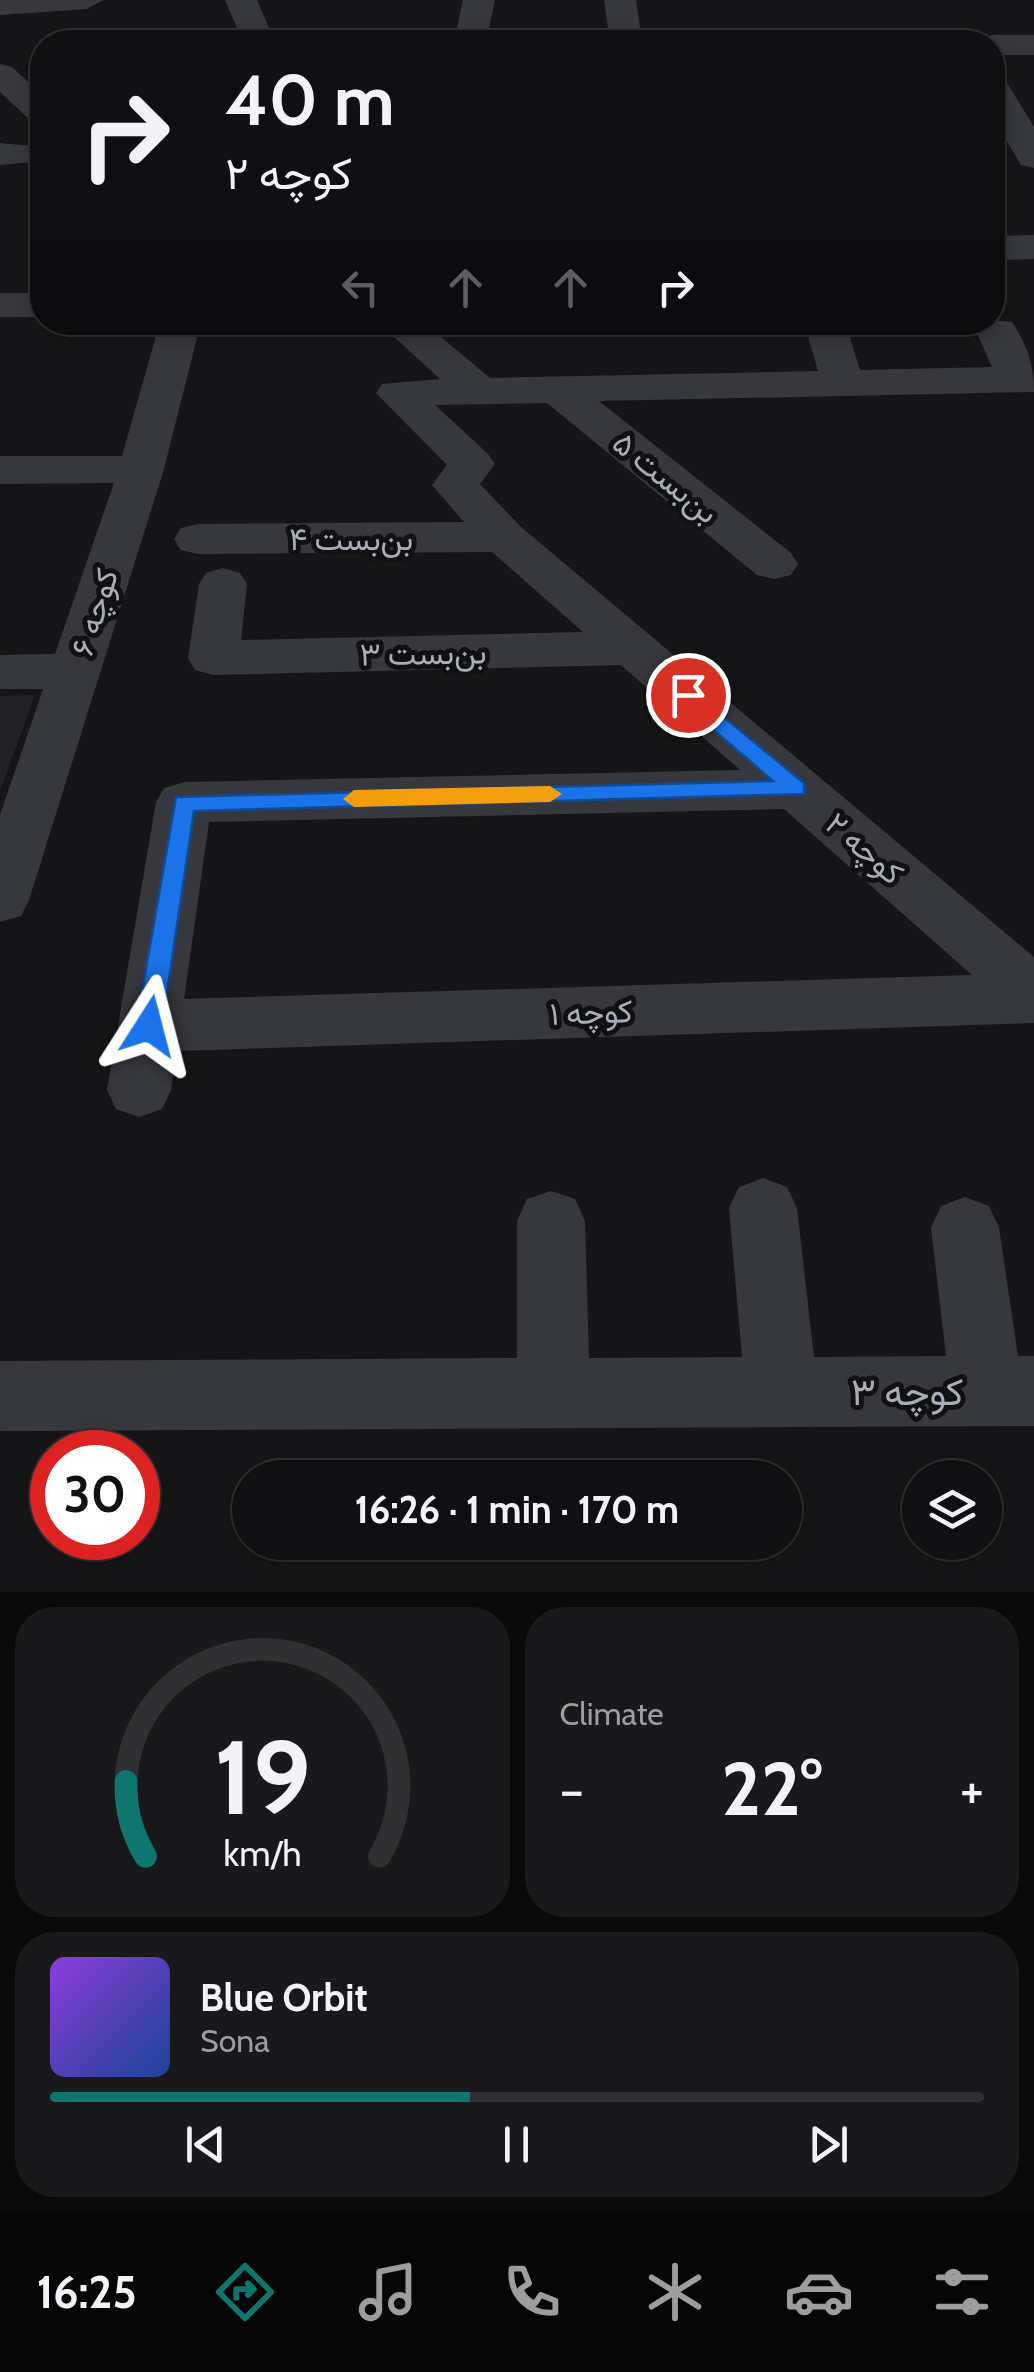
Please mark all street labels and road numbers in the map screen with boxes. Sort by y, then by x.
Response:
street label: بن‌بست ۵ [605,423,727,531]
street label: بن‌بست ۴ [289,519,413,558]
street label: کوچه ۶ [62,564,129,661]
street label: بن‌بست ۳ [359,632,487,674]
street label: کوچه ۲ [816,804,912,895]
street label: کوچه ۱ [549,991,633,1036]
street label: کوچه ۳ [851,1368,963,1418]

